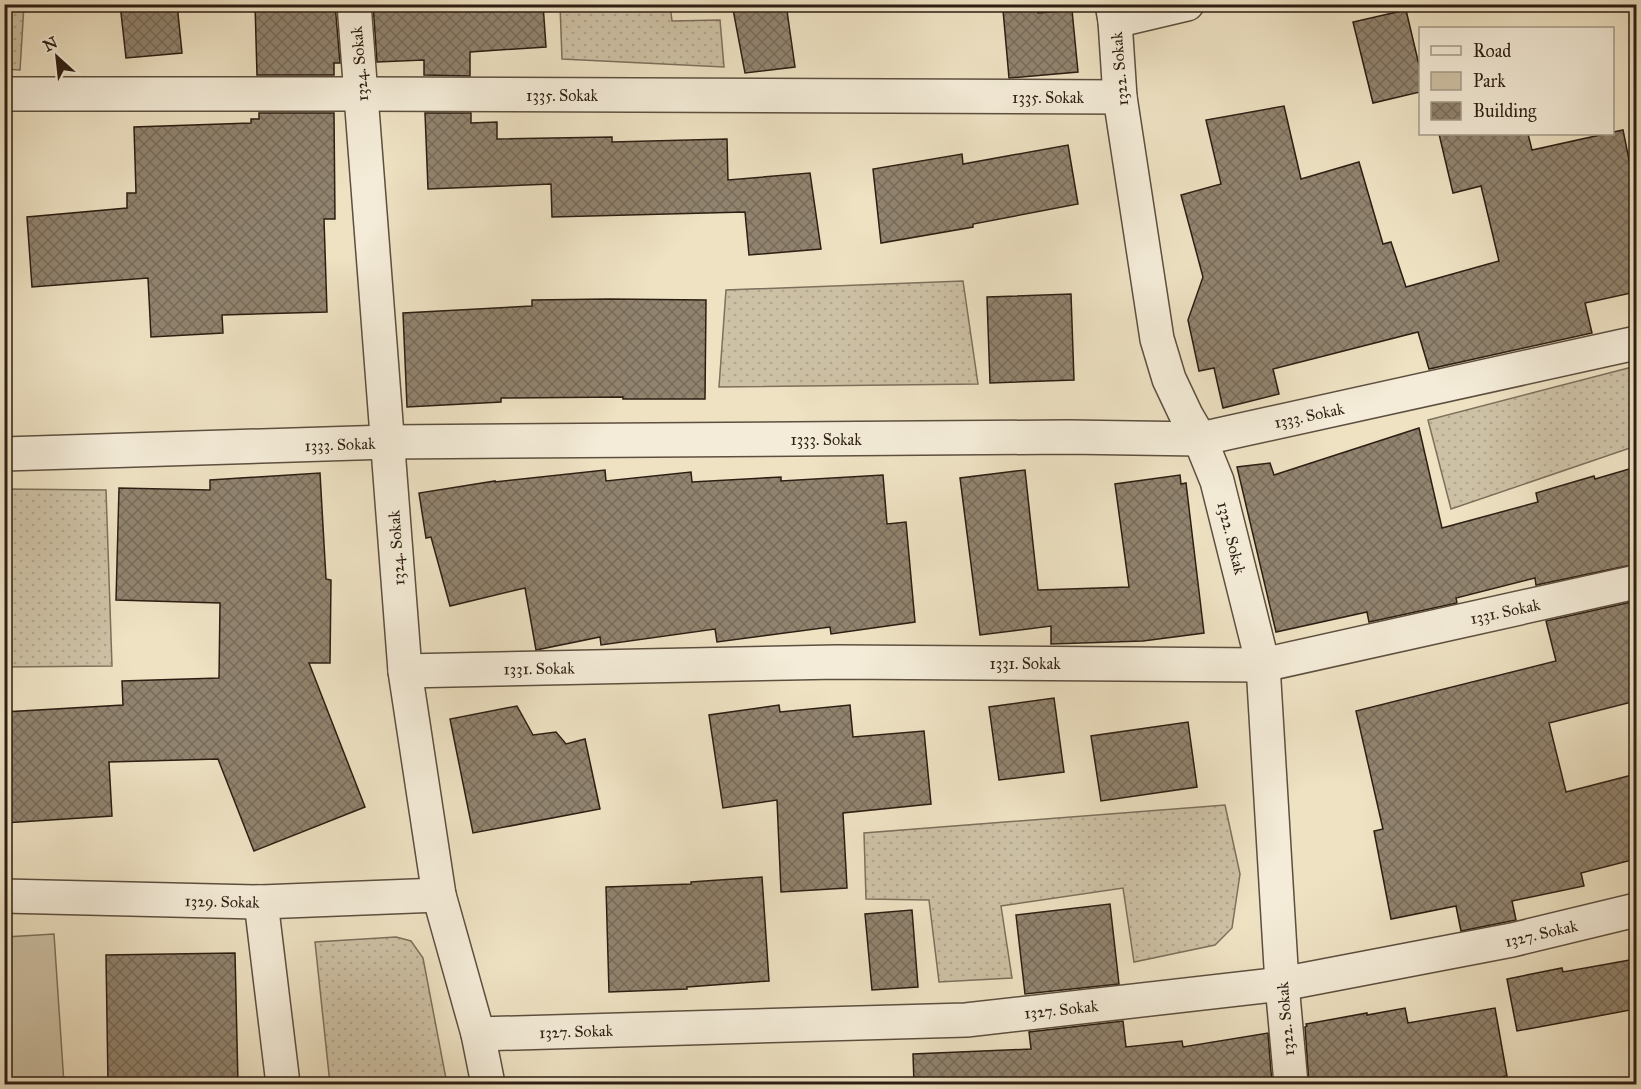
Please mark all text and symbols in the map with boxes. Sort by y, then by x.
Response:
street label: 1324. Sokak [347,25,372,102]
north arrow [27,27,87,87]
legend [1419,27,1614,135]
street label: 1322. Sokak [1107,30,1132,107]
text: N [40,32,61,56]
text: Road [1473,40,1511,62]
text: Park [1473,70,1506,92]
street label: 1335. Sokak [526,86,598,105]
street label: 1335. Sokak [1012,88,1084,107]
text: Building [1473,100,1537,123]
street label: 1333. Sokak [1272,399,1346,432]
street label: 1333. Sokak [790,430,862,449]
street label: 1333. Sokak [304,434,376,455]
street label: 1322. Sokak [1213,500,1250,577]
street label: 1324. Sokak [384,509,409,586]
street label: 1331. Sokak [1468,595,1542,628]
street label: 1331. Sokak [989,654,1061,673]
street label: 1331. Sokak [503,658,575,679]
street label: 1329. Sokak [184,891,260,912]
street label: 1327. Sokak [1503,916,1580,951]
street label: 1322. Sokak [1273,980,1298,1057]
street label: 1327. Sokak [1023,996,1100,1023]
street label: 1327. Sokak [539,1021,614,1042]

